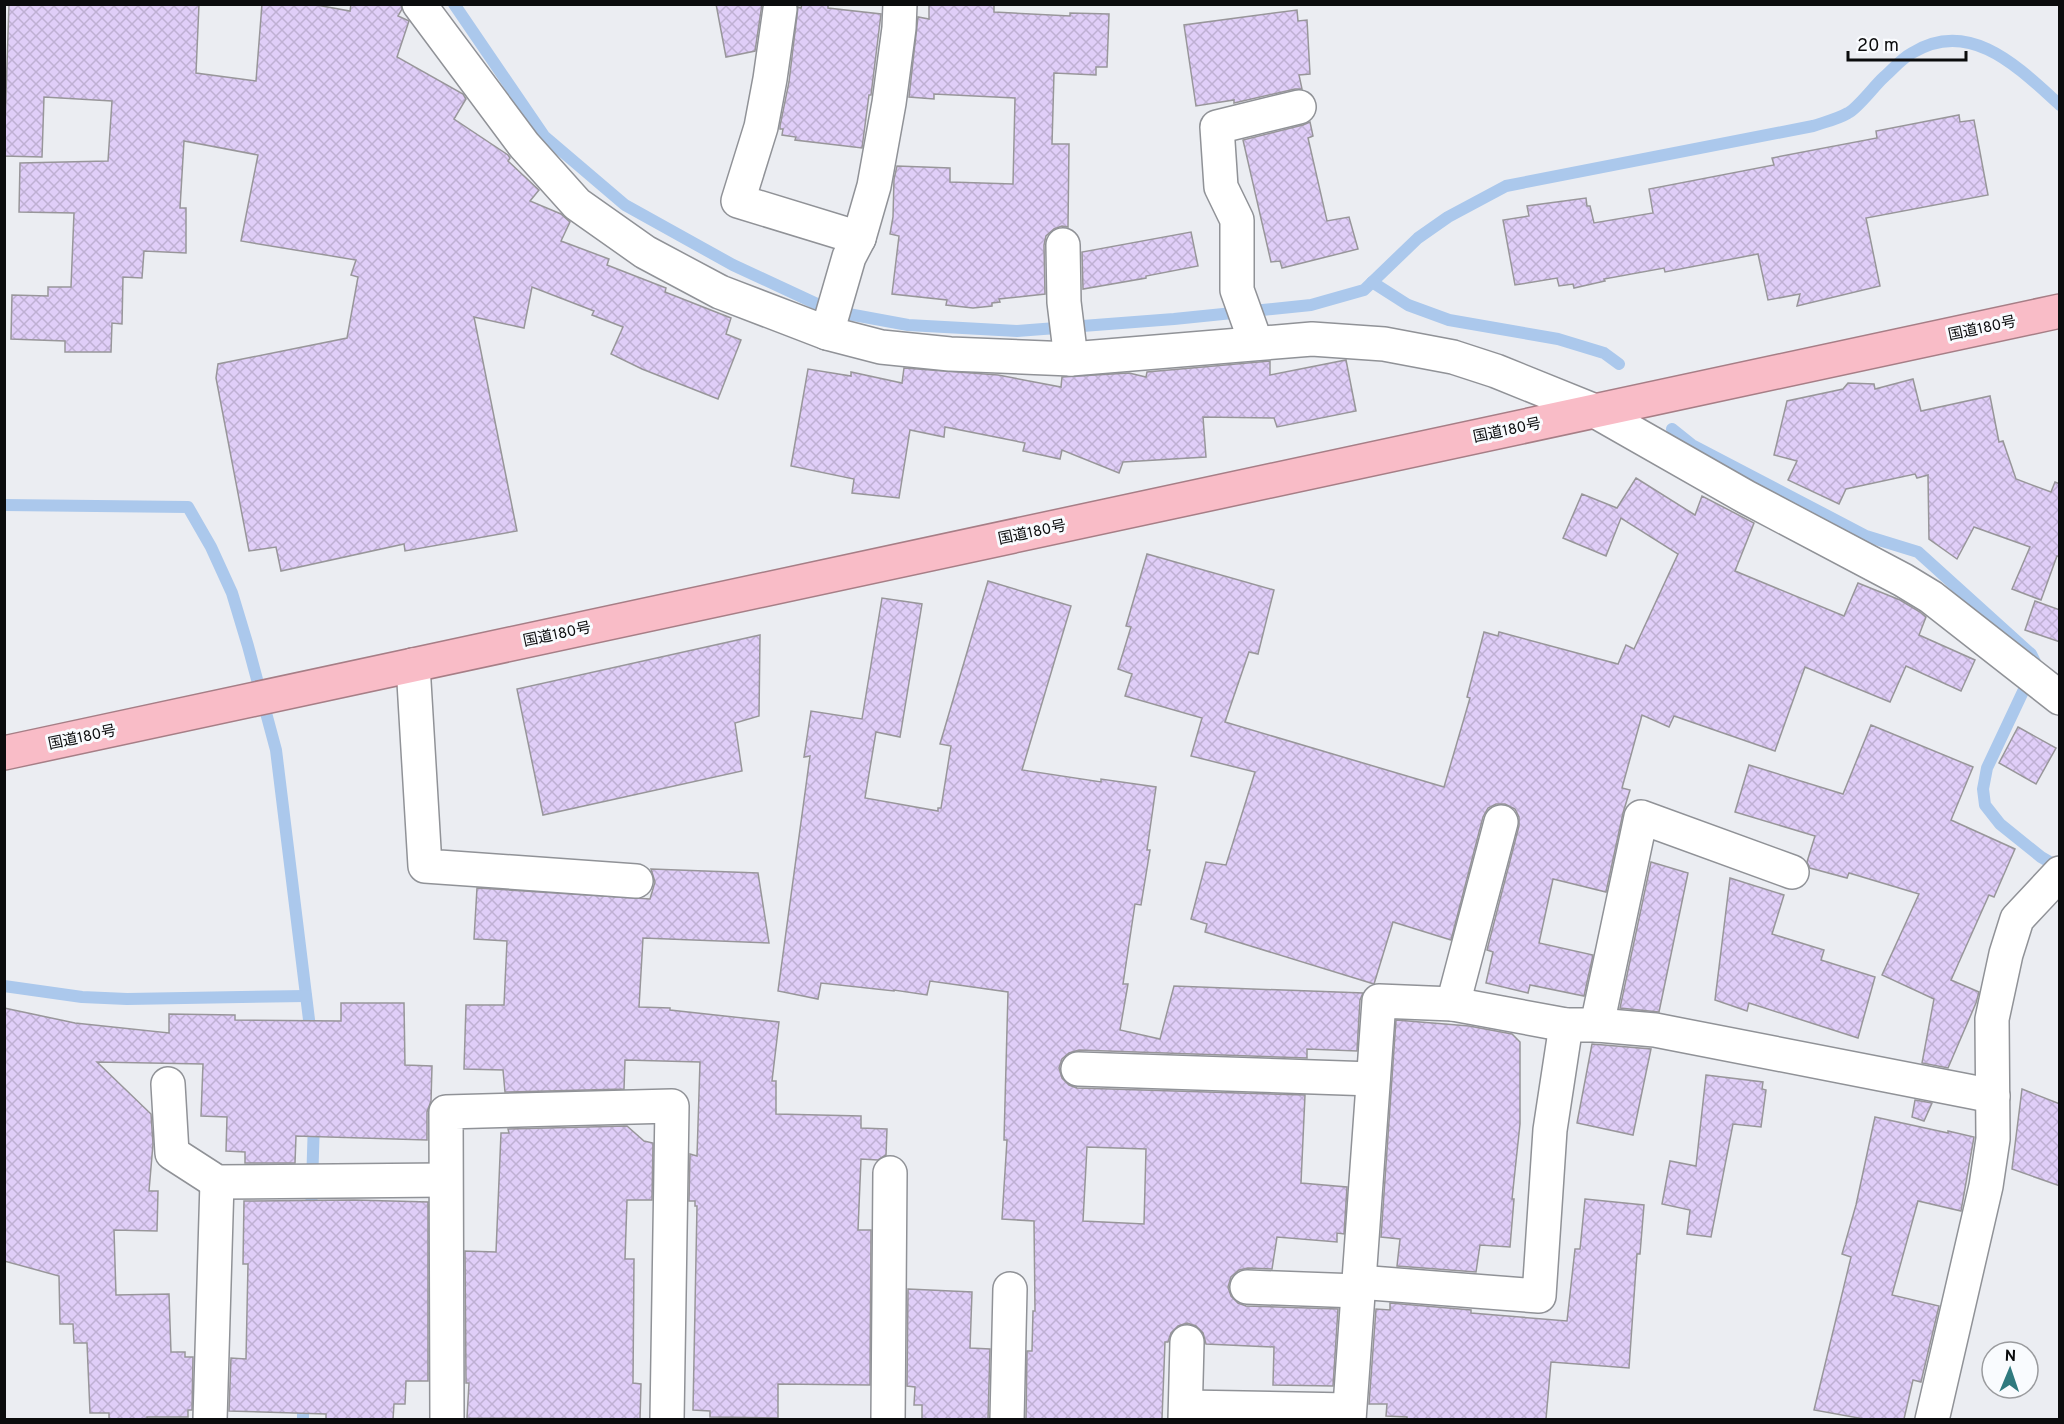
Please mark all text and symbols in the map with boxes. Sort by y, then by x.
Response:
scale bar [1848,24,1966,62]
text: 20 m [1857,35,1899,58]
street label: 国道180号 [1946,313,2018,346]
street label: 国道180号 [1471,415,1543,448]
street label: 国道180号 [996,517,1068,550]
street label: 国道180号 [521,619,593,652]
street label: 国道180号 [46,722,118,755]
north arrow [1980,1340,2040,1400]
text: N [2004,1347,2017,1367]

